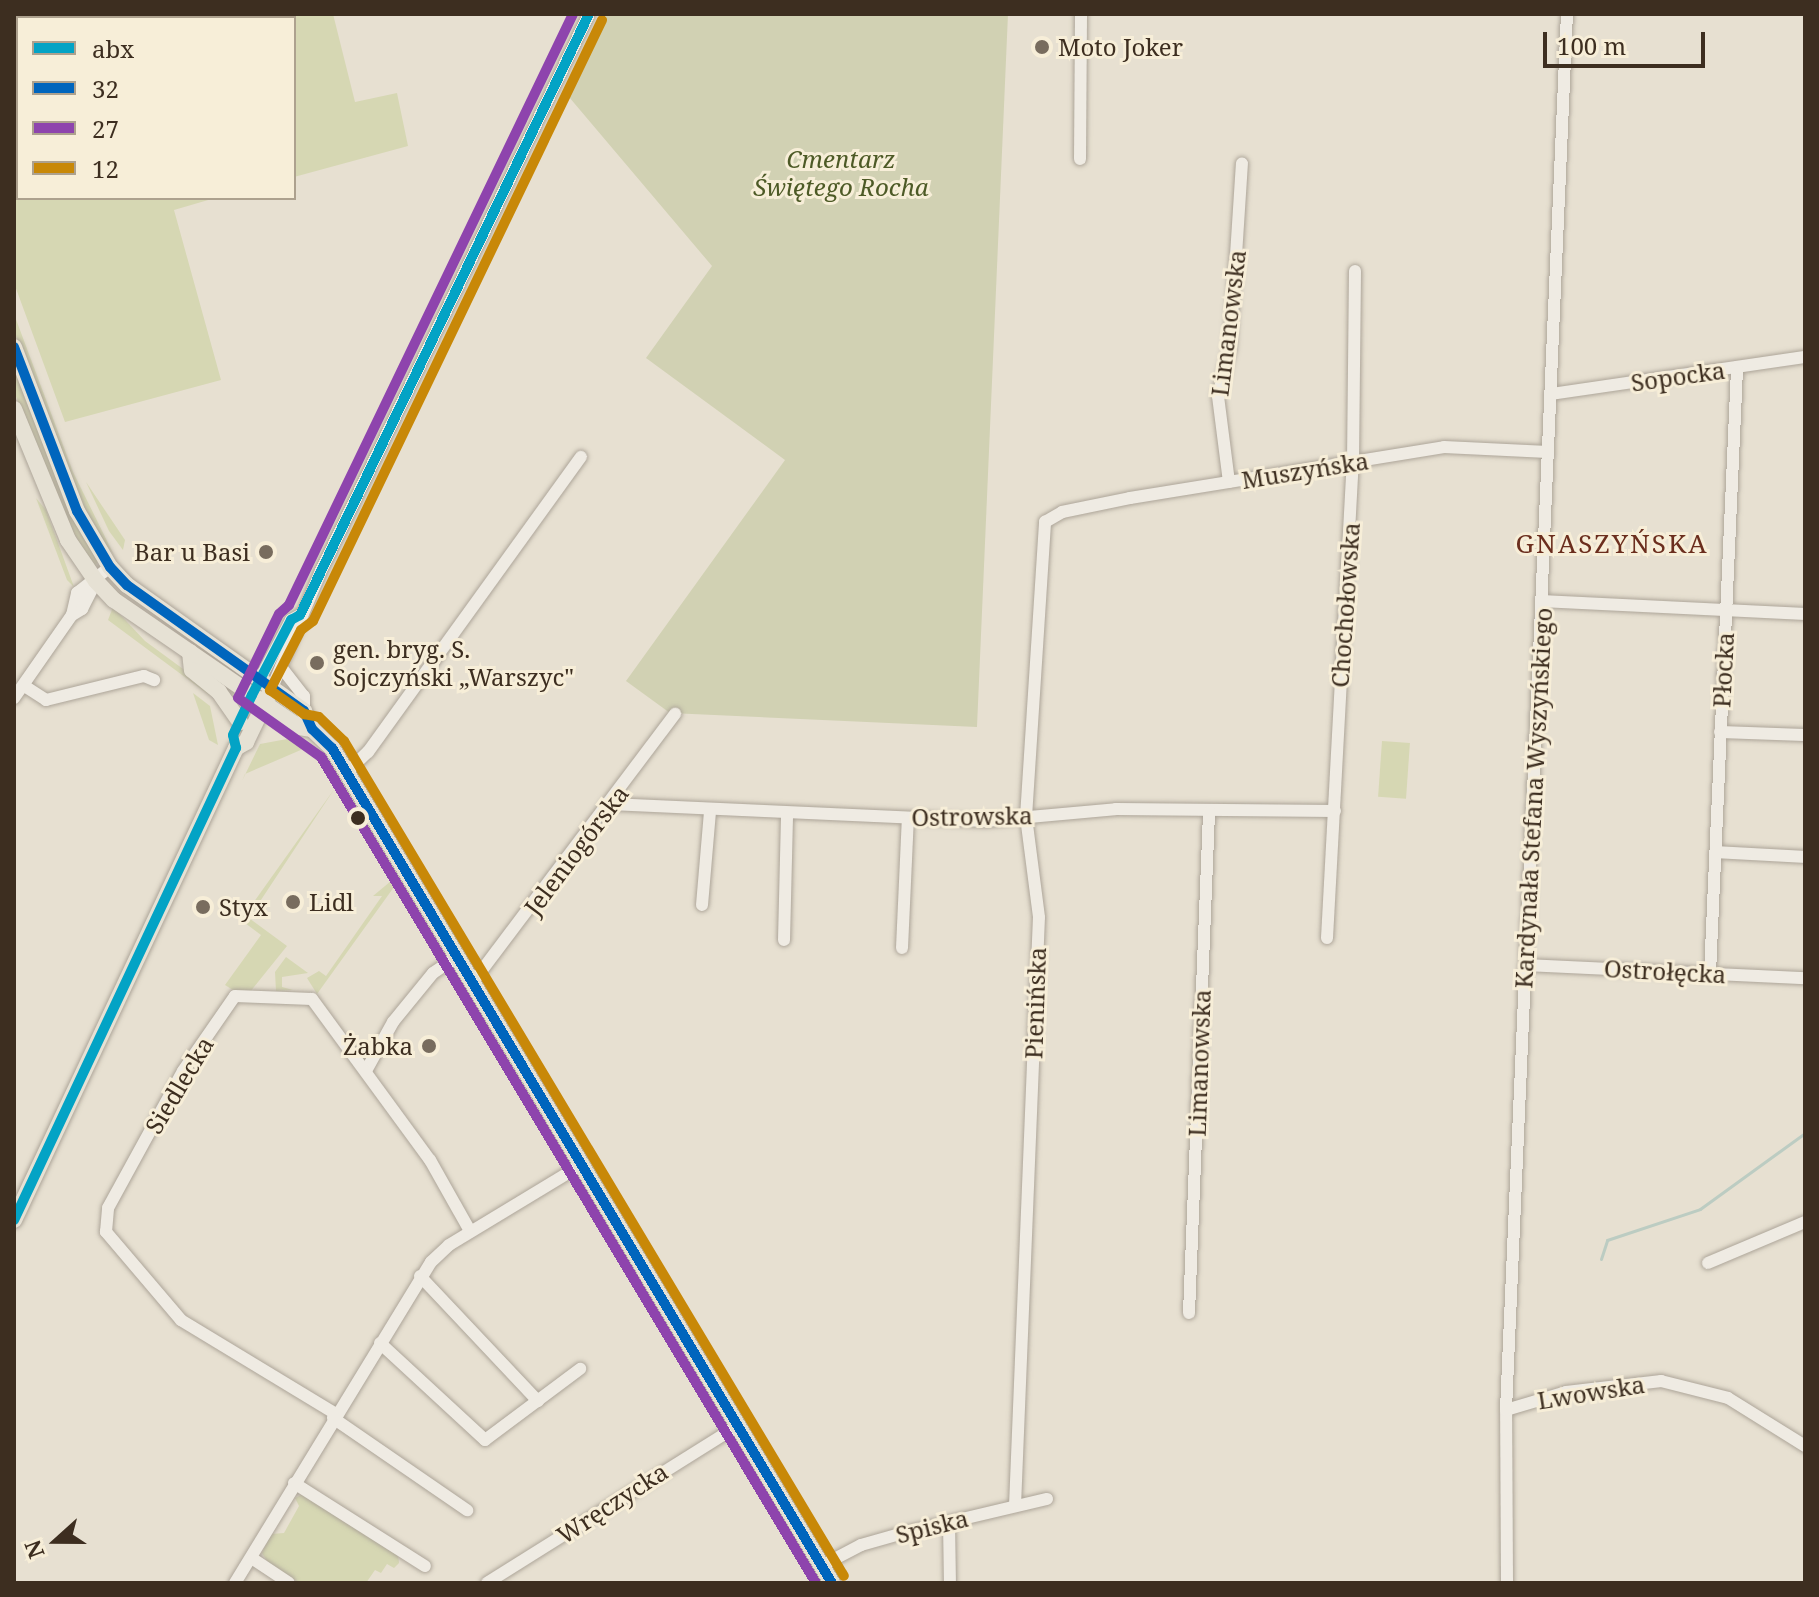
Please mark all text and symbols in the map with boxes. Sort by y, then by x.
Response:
legend [16,16,296,200]
scale bar [1547,16,1709,66]
text: 100 m [1557,29,1626,62]
text: abx [92,32,134,65]
place label: Moto Joker [1058,33,1183,61]
marker: Moto Joker [1033,38,1051,56]
text: 32 [92,72,119,105]
text: 27 [92,112,119,145]
park label: Cmentarz Świętego Rocha [753,145,929,201]
text: 12 [92,152,119,185]
street label: Limanowska [1205,248,1251,398]
street label: Sopocka [1629,355,1727,397]
street label: Muszyńska [1239,446,1371,494]
street label: Chochołowska [1325,521,1365,689]
district label: GNASZYŃSKA [1515,528,1709,560]
place label: Bar u Basi [134,538,250,566]
marker: Bar u Basi [257,543,275,561]
street label: Kardynała Stefana Wyszyńskiego [1509,607,1557,989]
street label: Płocka [1707,632,1739,708]
place label: gen. bryg. S. Sojczyński „Warszyc" [333,635,574,691]
marker: gen. bryg. S. Sojczyński „Warszyc" [308,654,326,672]
street label: Jeleniogórska [518,779,634,921]
street label: Ostrowska [911,801,1033,831]
unlabelled marker [350,810,366,826]
place label: Lidl [309,888,354,916]
place label: Styx [219,893,268,921]
marker: Lidl [284,893,302,911]
marker: Styx [194,898,212,916]
street label: Pienińska [1019,947,1051,1059]
street label: Ostrołęcka [1603,953,1727,989]
street label: Limanowska [1182,989,1216,1137]
street label: Siedlecka [139,1031,219,1139]
place label: Żabka [343,1032,413,1060]
marker: Żabka [420,1037,438,1055]
street label: Lwowska [1535,1369,1647,1415]
street label: Wręczycka [551,1457,673,1549]
north arrow [16,1501,96,1581]
street label: Spiska [893,1503,971,1549]
text: N [16,1536,51,1563]

